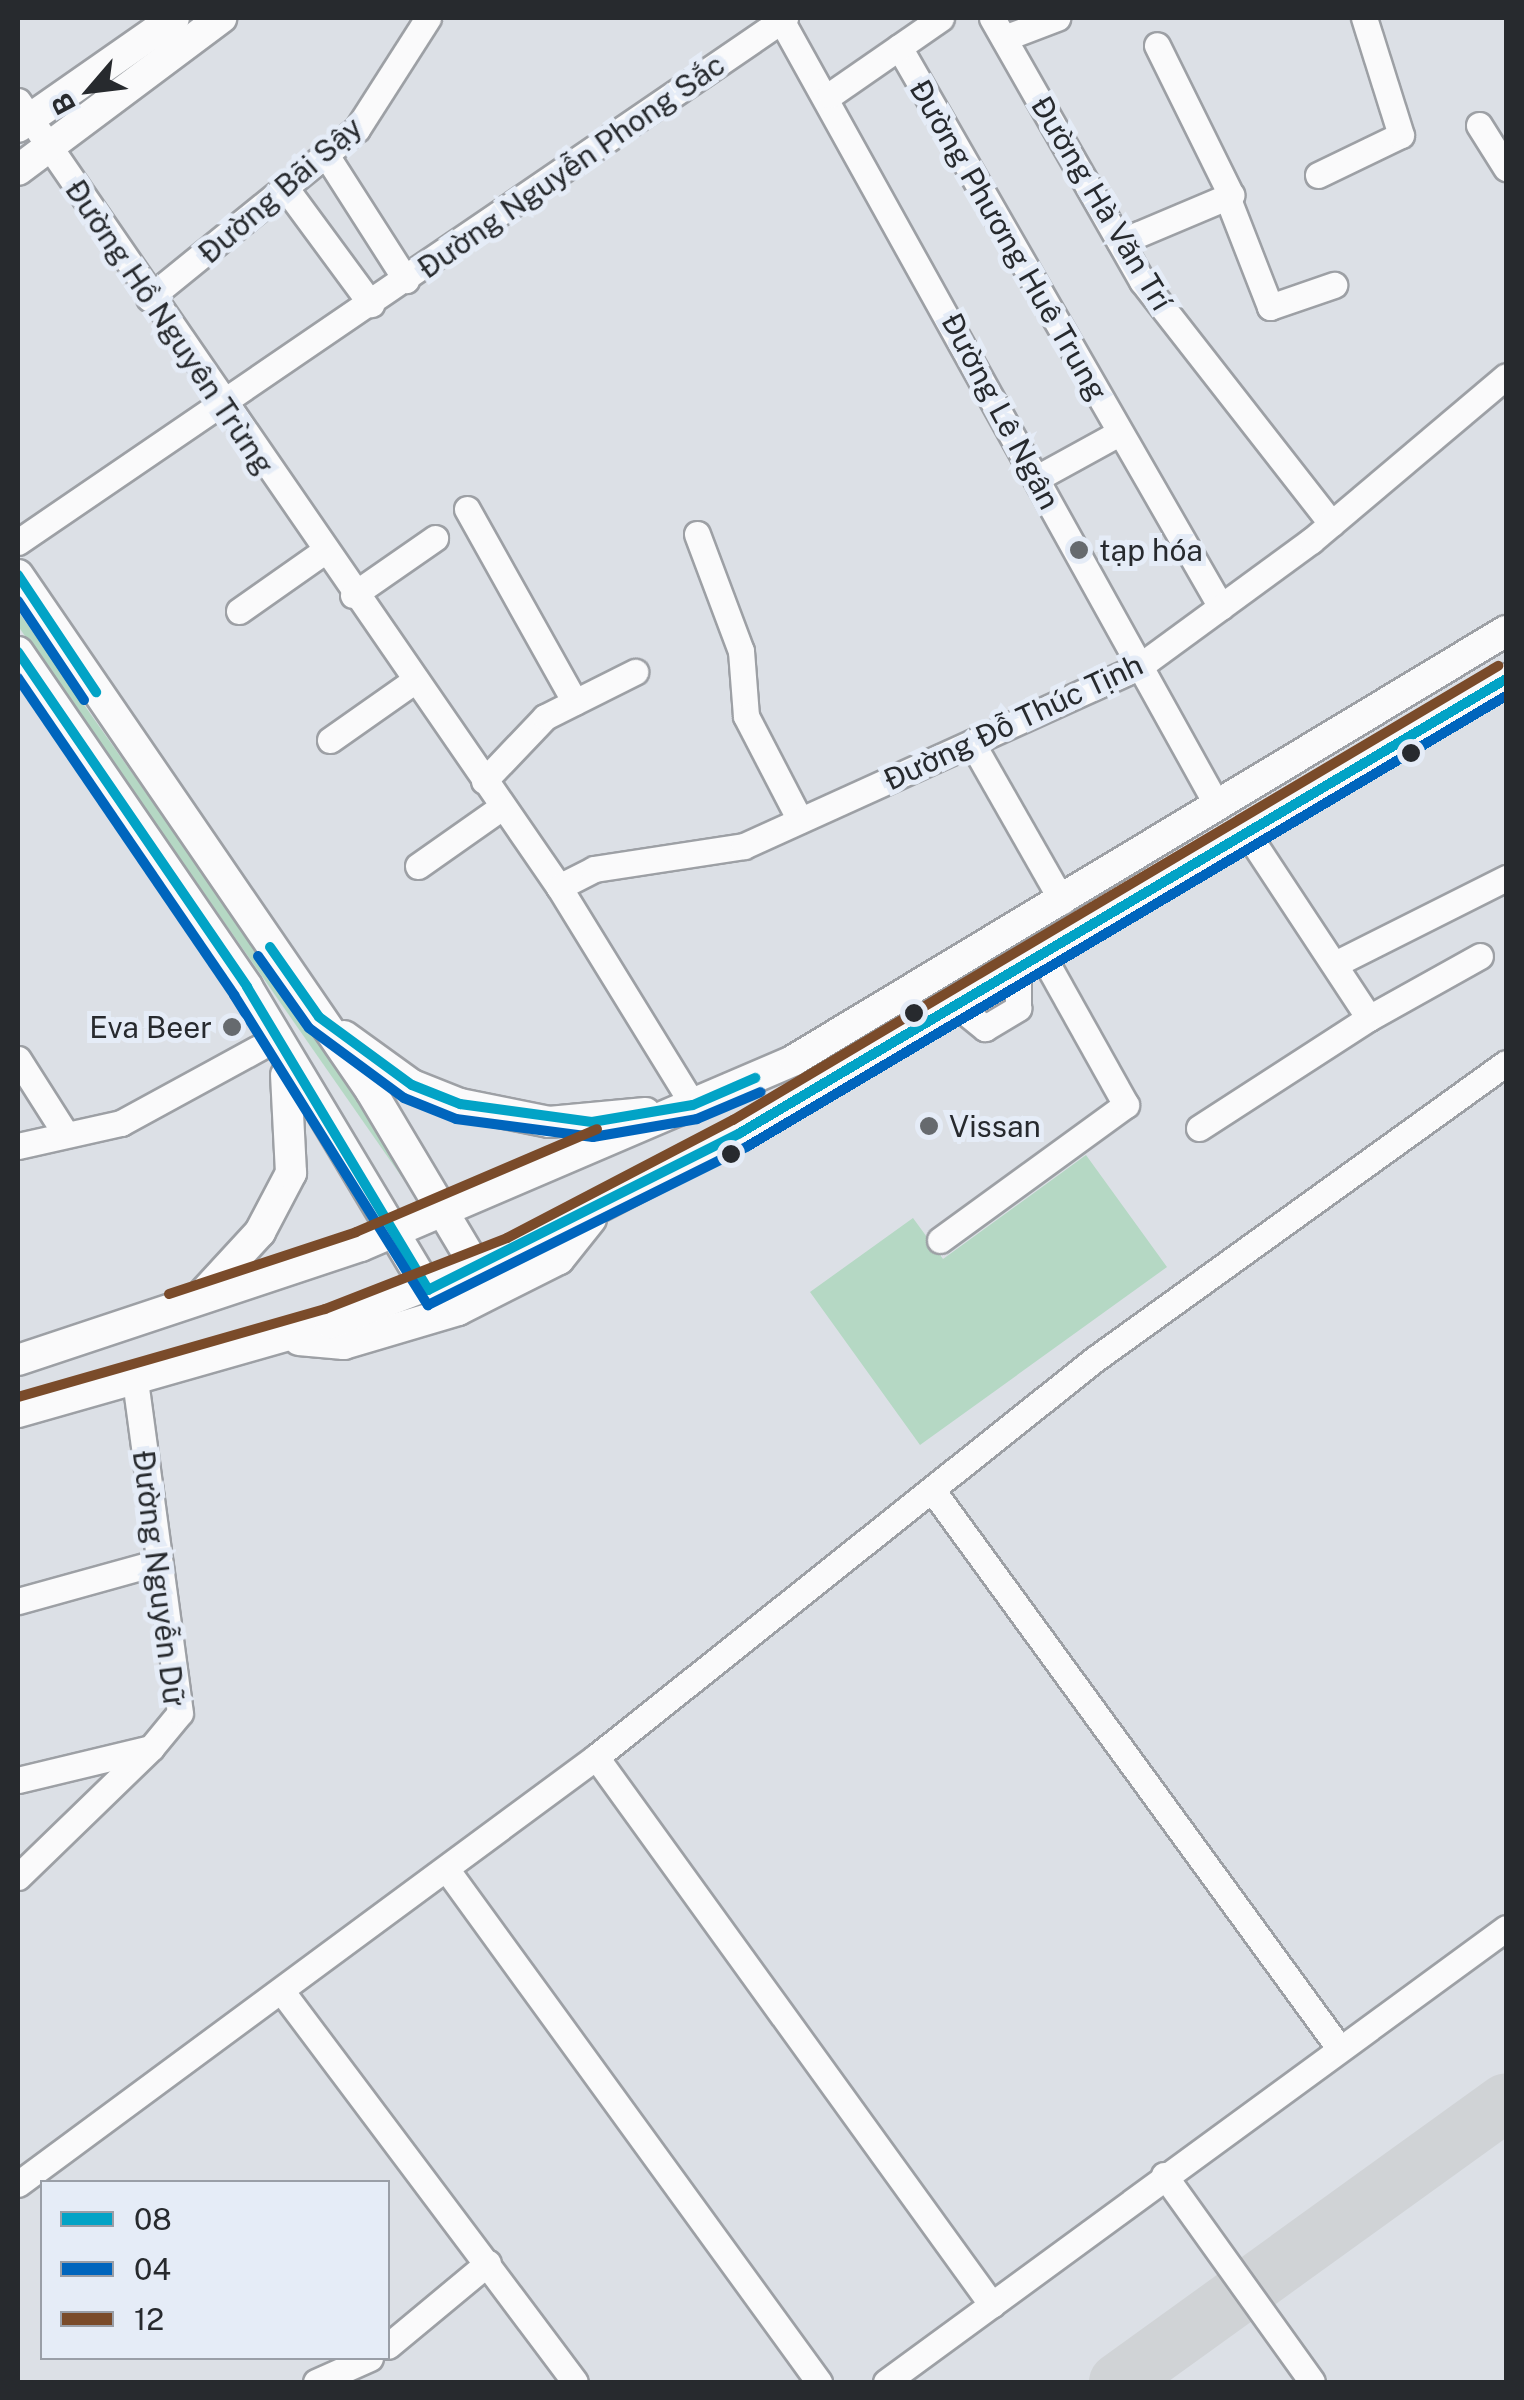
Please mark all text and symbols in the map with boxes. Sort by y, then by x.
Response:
north arrow [40,40,140,140]
street label: Đường Nguyễn Phong Sắc [411,46,731,286]
street label: Đường Phương Huê Trung [902,73,1116,407]
text: B [44,88,82,121]
street label: Đường Hà Văn Trí [1024,89,1180,317]
street label: Đường Bãi Sậy [191,109,369,271]
street label: Đường Hồ Nguyên Trừng [58,173,282,481]
street label: Đường Lê Ngân [934,307,1068,515]
place label: tạp hóa [1099,532,1203,568]
marker: tạp hóa [1068,539,1090,561]
street label: Đường Đỗ Thúc Tịnh [878,646,1148,798]
unlabelled marker [1401,743,1421,763]
unlabelled marker [904,1003,924,1023]
place label: Eva Beer [89,1009,212,1045]
marker: Eva Beer [221,1016,243,1038]
place label: Vissan [949,1108,1041,1144]
marker: Vissan [918,1115,940,1137]
unlabelled marker [721,1144,741,1164]
street label: Đường Nguyễn Dữ [125,1448,193,1708]
legend [40,2180,390,2360]
text: 08 [134,2201,172,2237]
text: 04 [134,2251,171,2287]
text: 12 [134,2301,164,2337]

